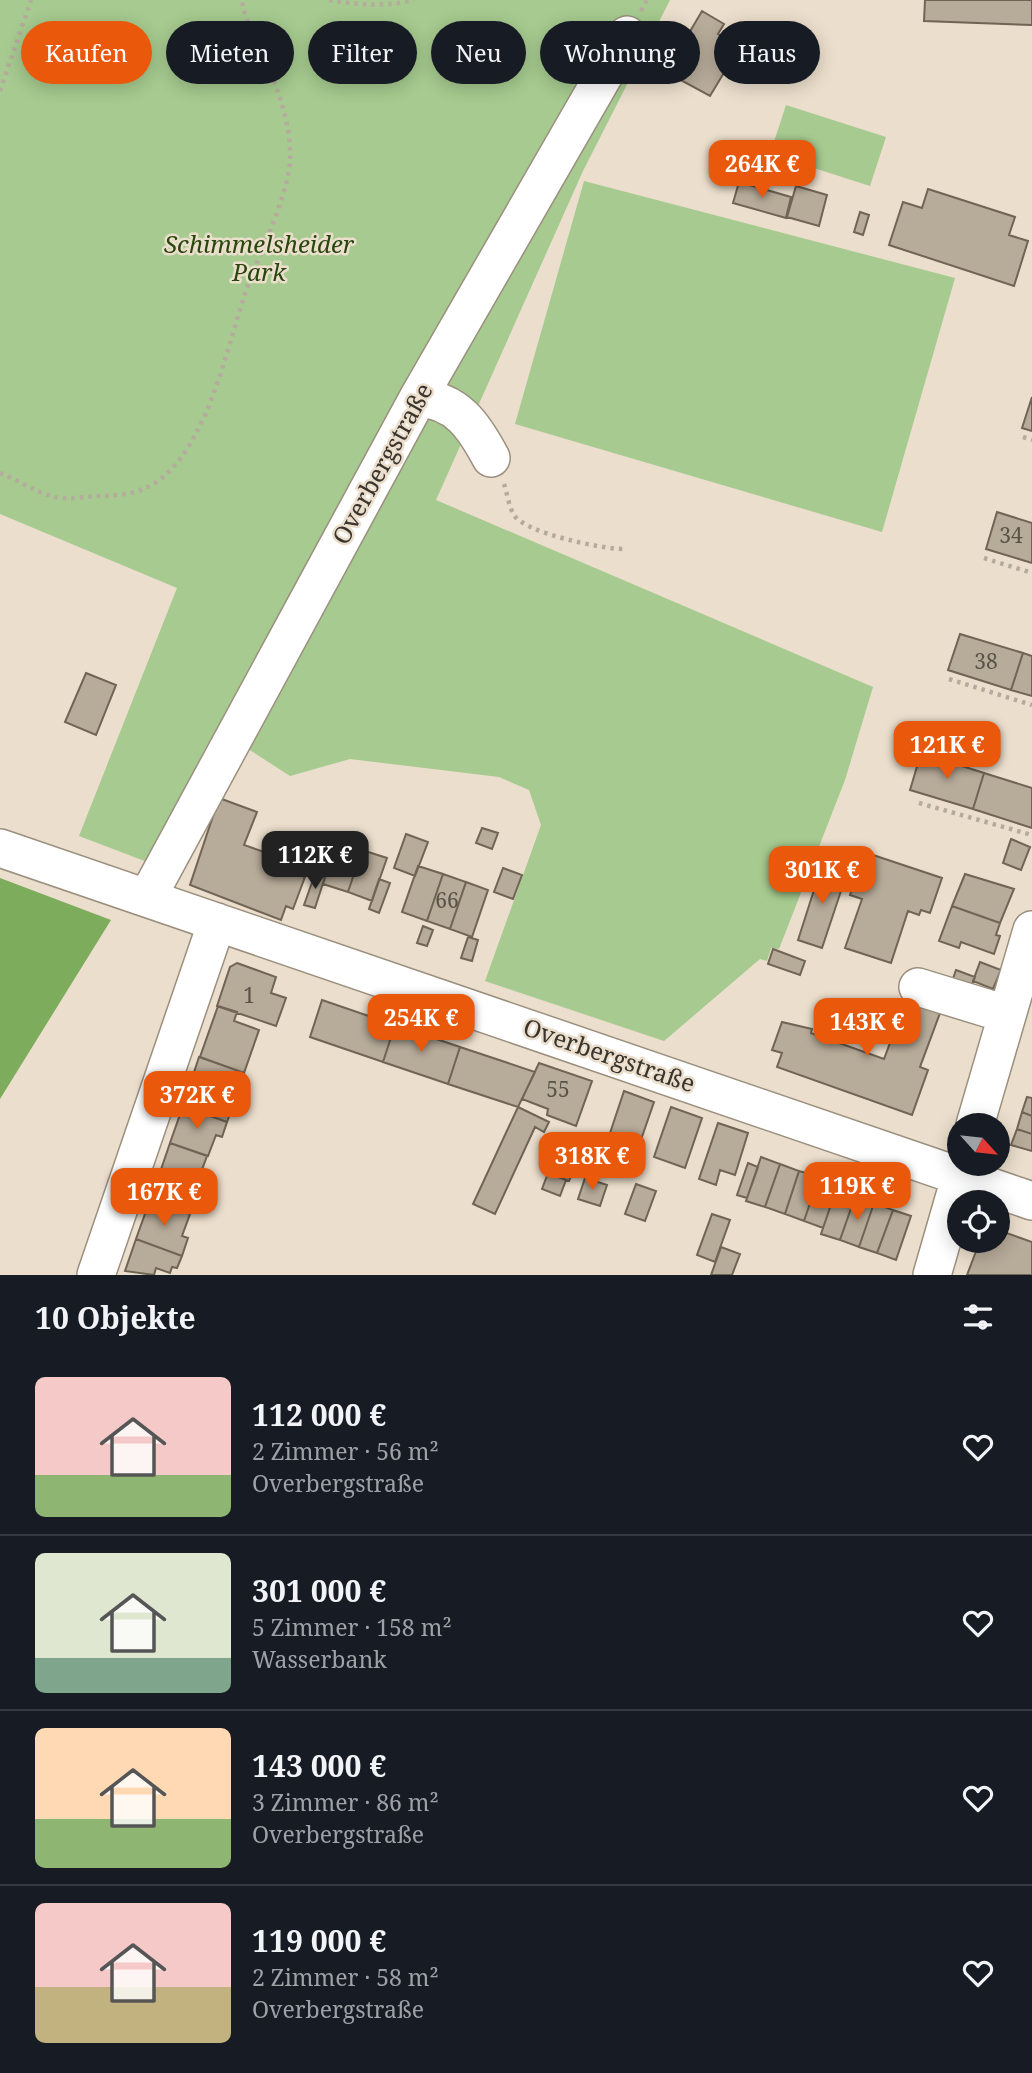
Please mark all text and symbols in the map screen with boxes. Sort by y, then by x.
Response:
chip: Kaufen [21,21,152,84]
chip: Mieten [166,21,294,84]
chip: Filter [308,21,417,84]
chip: Neu [431,21,526,84]
chip: Wohnung [540,21,700,84]
chip: Haus [714,21,820,84]
pin: 264K € [705,140,819,200]
text: 264K € [725,147,799,179]
park label: Schimmelsheider Park [164,227,355,288]
street label: Overbergstraße [324,377,440,550]
house number: 34 [999,521,1023,549]
house number: 38 [974,647,998,675]
pin: 121K € [890,722,1004,781]
text: 121K € [910,728,984,760]
pin: 112K € [258,832,372,891]
text: 112K € [278,838,352,870]
pin: 301K € [765,846,879,906]
text: 301K € [785,853,859,885]
house number: 66 [435,886,459,914]
house number: 1 [243,981,255,1009]
pin: 254K € [364,995,478,1054]
pin: 143K € [810,998,924,1058]
text: 254K € [384,1001,458,1033]
text: 143K € [830,1005,904,1037]
street label: Overbergstraße [519,1010,700,1099]
pin: 372K € [140,1072,254,1131]
house number: 55 [546,1075,570,1103]
text: 372K € [160,1078,234,1110]
north arrow [947,1113,1010,1176]
map controls [947,1113,1010,1253]
pin: 318K € [535,1132,649,1192]
text: 318K € [555,1139,629,1171]
pin: 119K € [800,1162,914,1222]
pin: 167K € [107,1168,221,1228]
text: 119K € [820,1169,894,1201]
text: 167K € [127,1175,201,1207]
button: locate [947,1190,1010,1253]
text: 10 Objekte [35,1297,196,1338]
icon: filters [959,1298,997,1336]
text: 112 000 € [252,1394,386,1435]
icon: home [91,1405,175,1489]
icon: heart [959,1428,997,1466]
text: 2 Zimmer · 56 m² [252,1435,439,1467]
text: Overbergstraße [252,1467,424,1499]
text: 301 000 € [252,1570,386,1611]
icon: home [91,1581,175,1665]
icon: heart [959,1604,997,1642]
text: 5 Zimmer · 158 m² [252,1611,452,1643]
text: Wasserbank [252,1643,387,1675]
text: 143 000 € [252,1745,386,1786]
icon: home [91,1756,175,1840]
icon: heart [959,1779,997,1817]
text: 3 Zimmer · 86 m² [252,1786,439,1818]
text: Overbergstraße [252,1818,424,1850]
text: 119 000 € [252,1920,386,1961]
icon: home [91,1931,175,2015]
icon: heart [959,1954,997,1992]
text: 2 Zimmer · 58 m² [252,1961,439,1993]
text: Overbergstraße [252,1993,424,2025]

